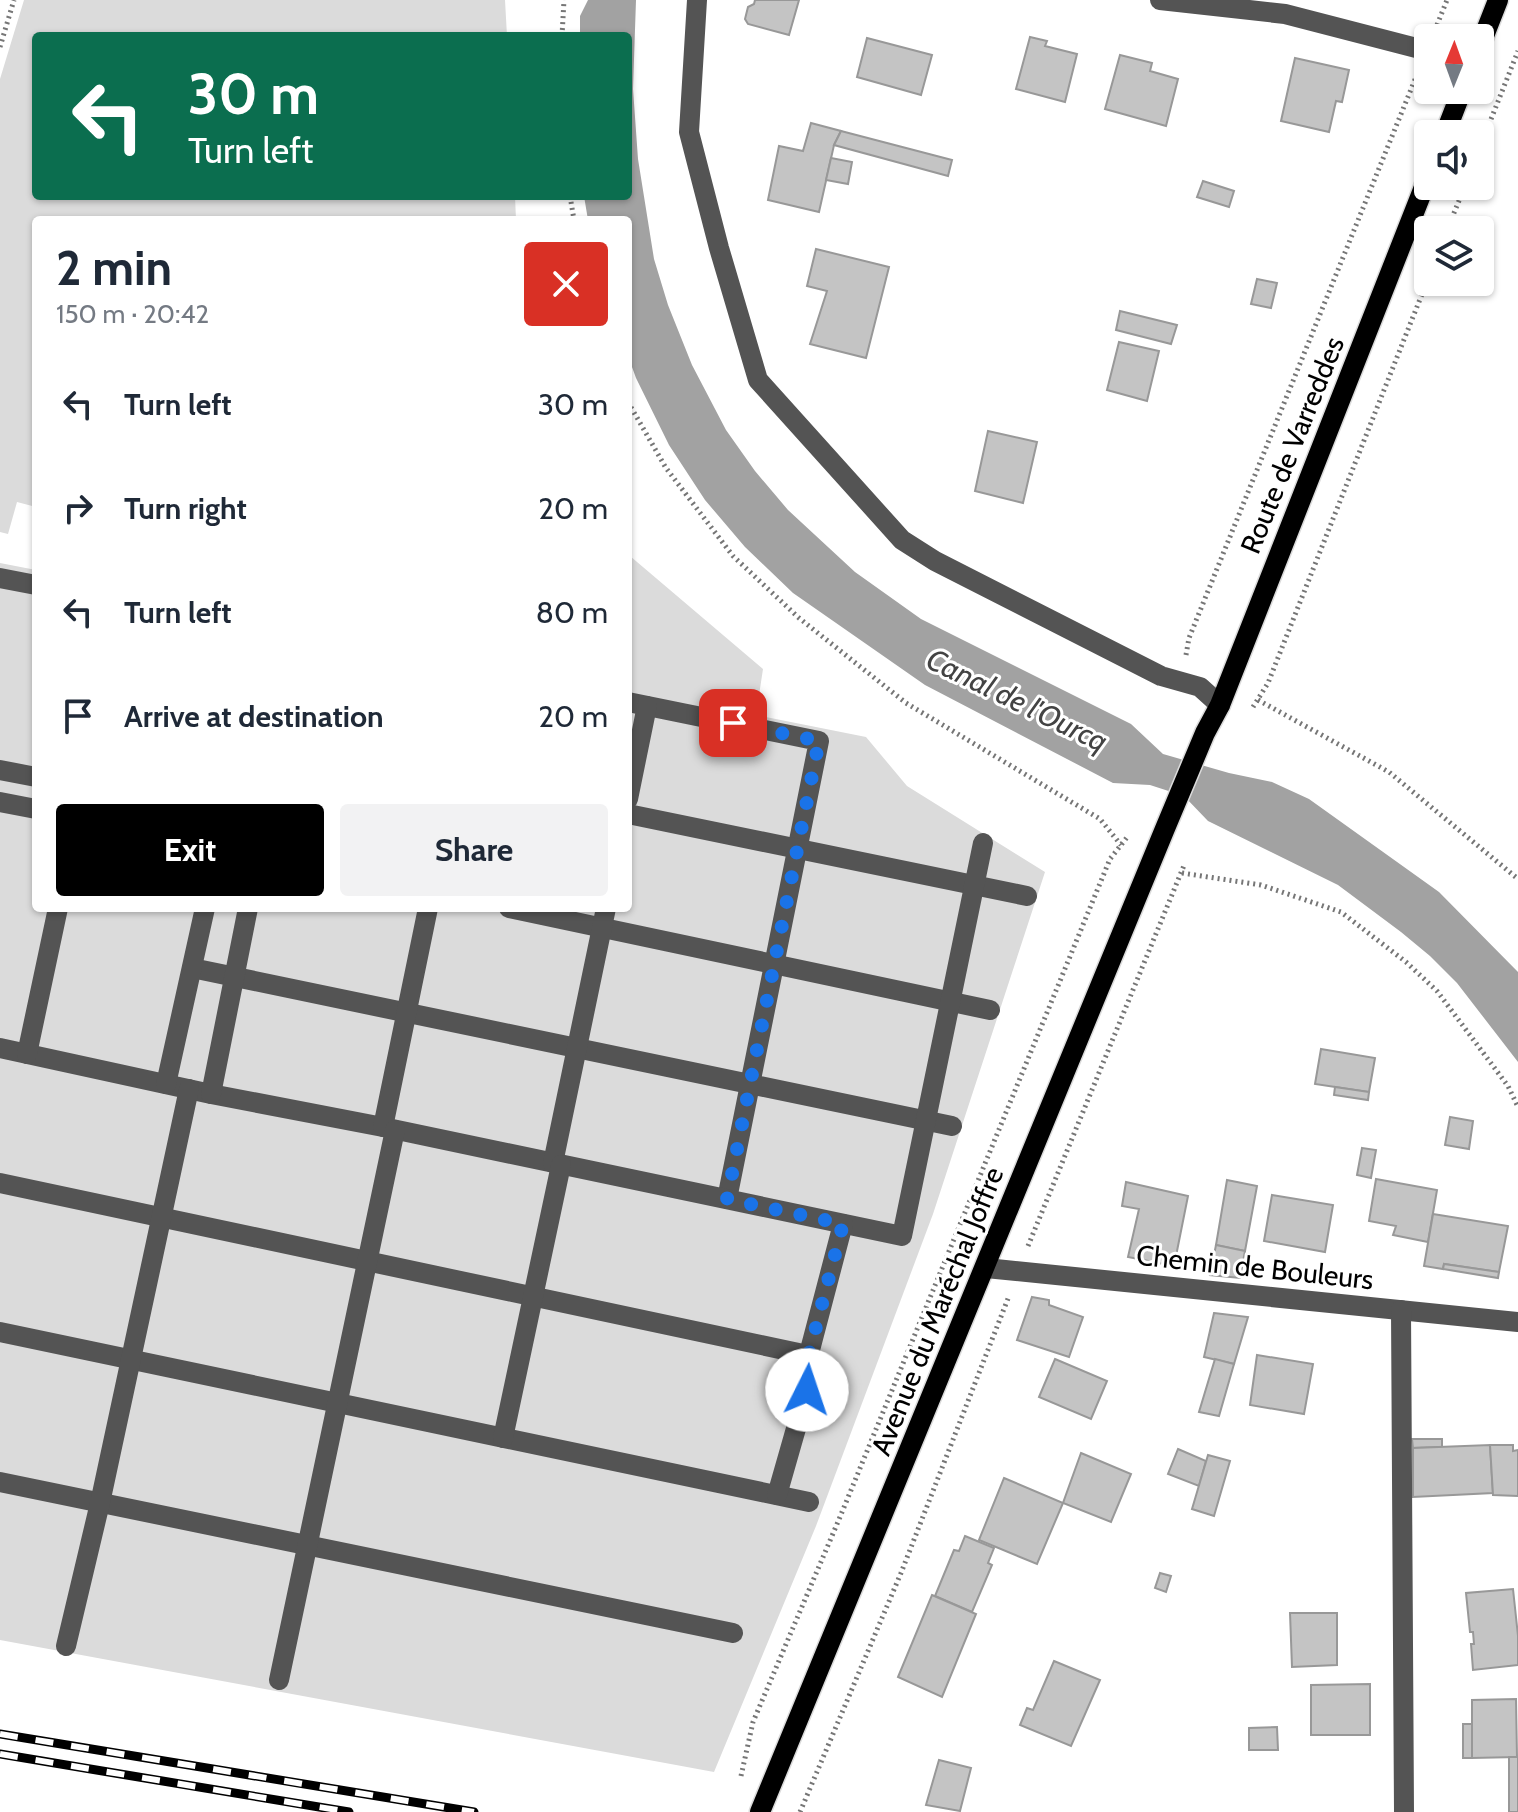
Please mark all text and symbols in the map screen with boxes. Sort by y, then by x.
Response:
north arrow [1414,24,1494,104]
map controls [1414,24,1494,296]
text: 30 m [188,60,319,128]
icon: left [56,64,160,168]
button: sound [1414,120,1494,200]
text: Turn left [188,128,313,172]
button: layers [1414,216,1494,296]
text: 2 min [56,239,172,297]
button: close [524,242,608,326]
text: 150 m · 20:42 [56,298,209,330]
street label: Route de Varreddes [1233,332,1351,558]
icon: left [56,382,100,426]
text: Turn left [124,386,232,423]
text: 30 m [538,386,608,423]
icon: right [56,486,100,530]
text: Turn right [124,490,247,527]
text: 20 m [538,490,608,527]
icon: left [56,590,100,634]
text: Turn left [124,594,232,631]
text: 80 m [536,594,608,631]
water label: Canal de l'Ourcq [920,640,1114,760]
pin [699,689,767,757]
icon: arrive [56,694,100,738]
text: Arrive at destination [124,698,384,735]
text: 20 m [538,698,608,735]
icon: arrive [711,701,755,745]
button: Exit [56,804,324,896]
button: Share [340,804,608,896]
street label: Avenue du Maréchal Joffre [864,1162,1010,1460]
street label: Chemin de Bouleurs [1135,1238,1375,1296]
position arrow [765,1348,849,1432]

